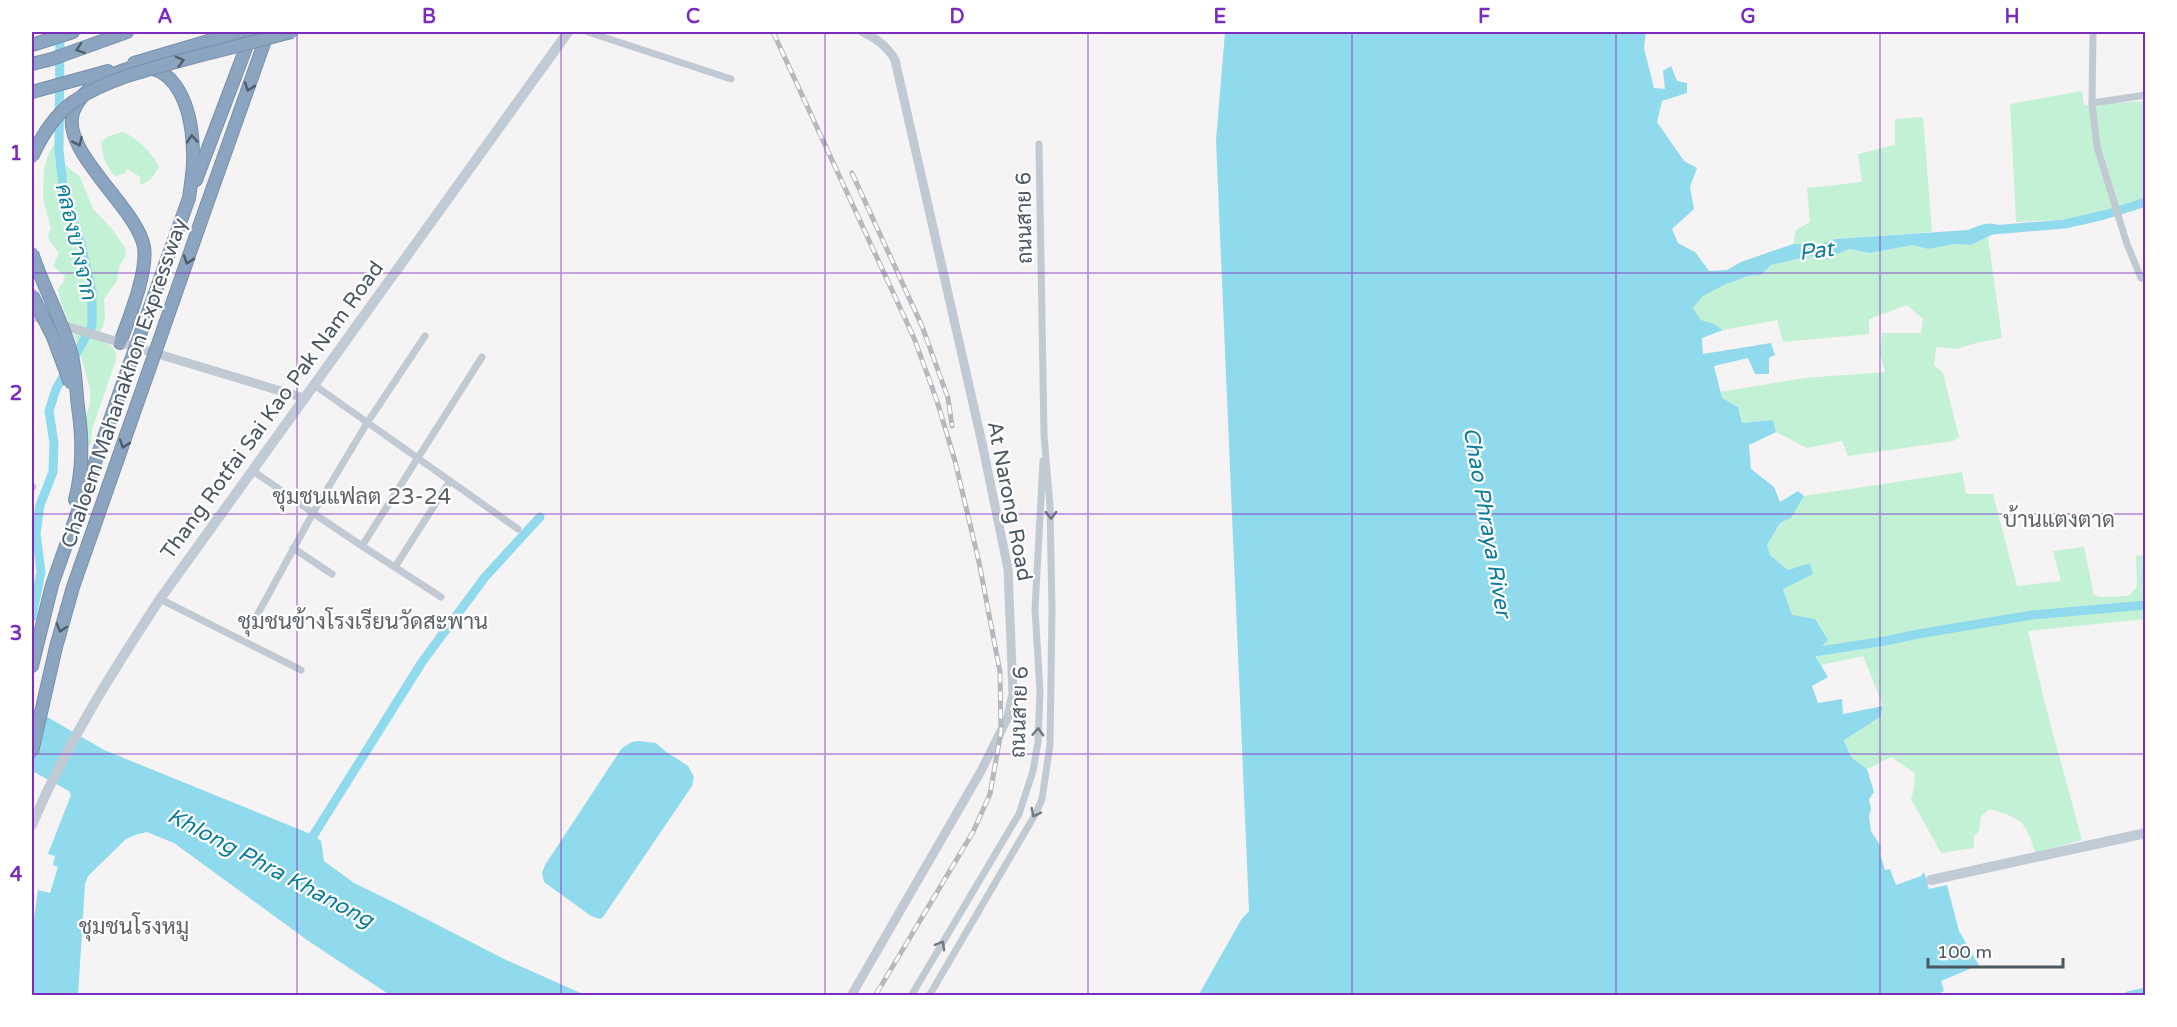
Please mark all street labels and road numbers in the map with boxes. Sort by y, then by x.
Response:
street label: ถนนสาย 6 [1011,172,1038,264]
street label: Chaloem Mahanakhon Expressway [56,215,193,551]
street label: Thang Rotfai Sai Kao Pak Nam Road [156,256,389,564]
street label: At Narong Road [982,419,1037,583]
street label: ถนนสาย 6 [1005,666,1034,758]

